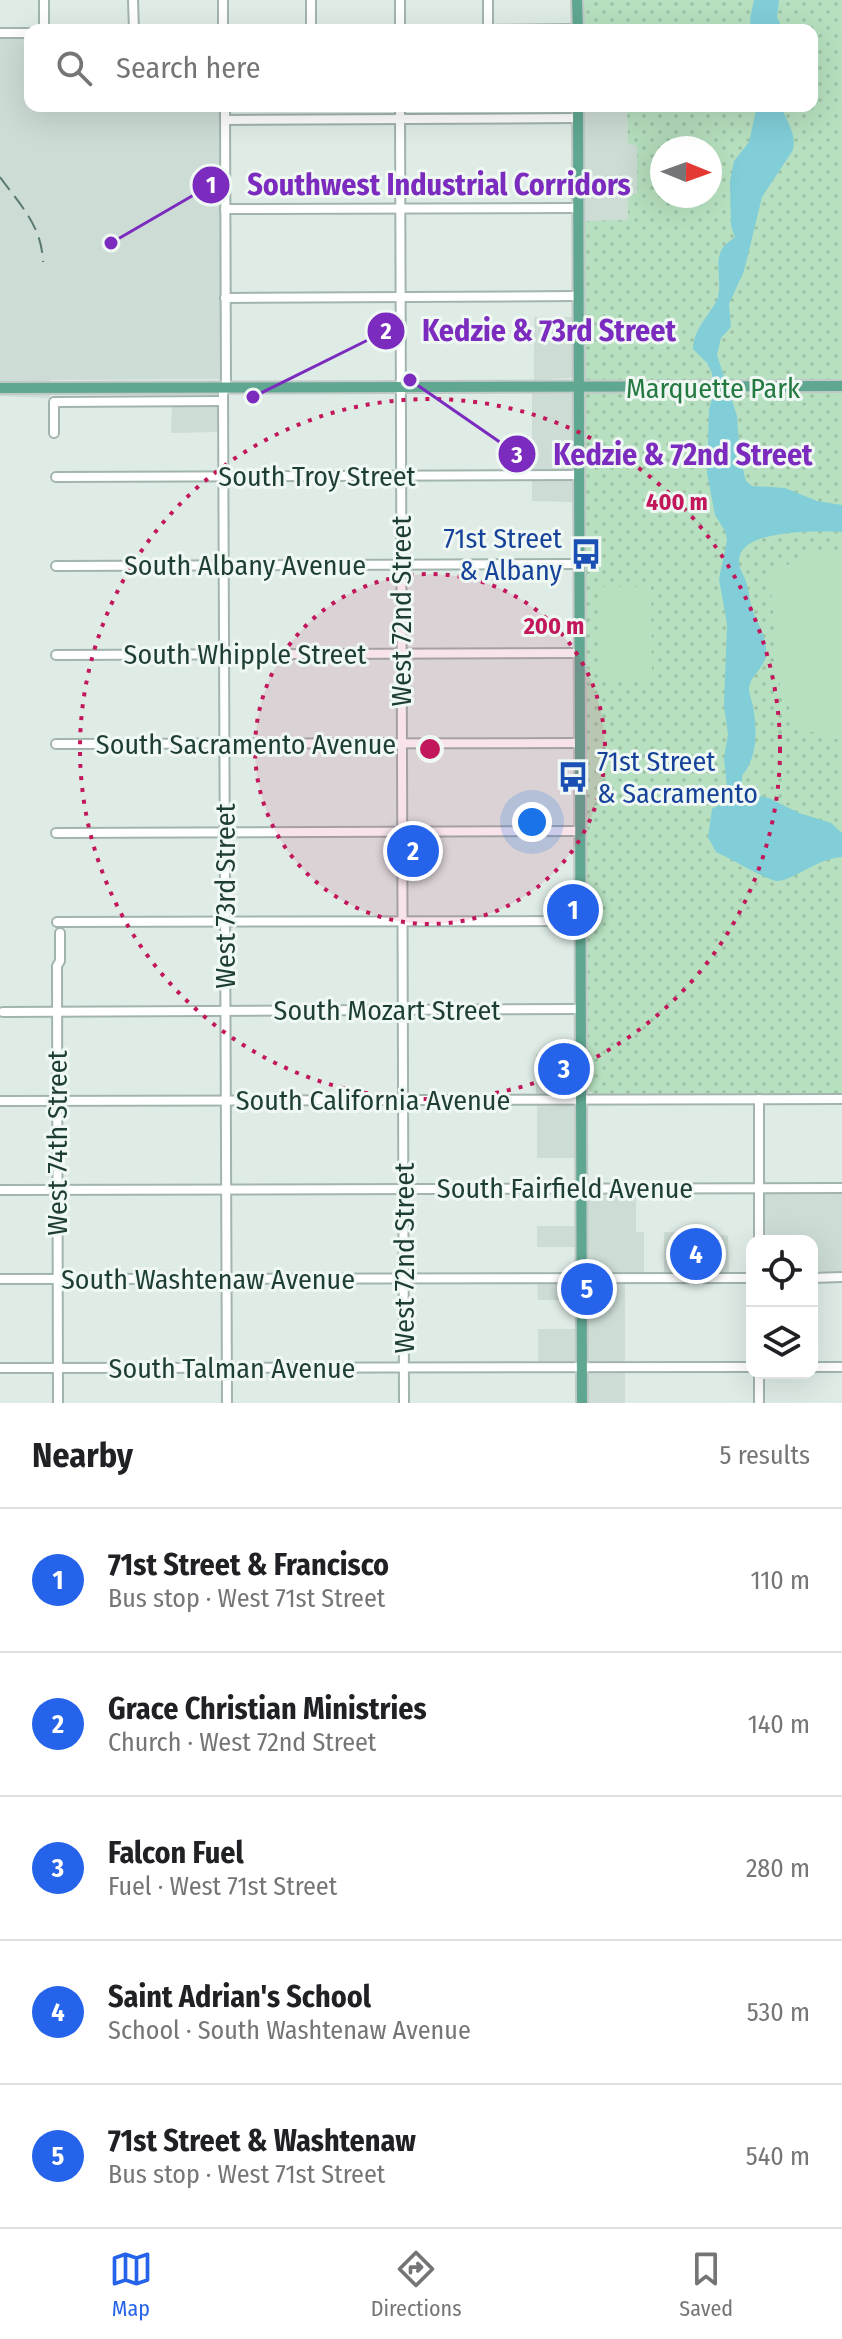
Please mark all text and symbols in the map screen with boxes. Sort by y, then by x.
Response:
search box [24,24,818,112]
icon: search [52,46,96,90]
text: Search here [116,50,261,86]
north arrow [650,136,722,208]
callout: Southwest Industrial Corridors [191,158,646,212]
text: Southwest Industrial Corridors [247,167,631,203]
text: 1 [206,171,216,199]
callout: Kedzie & 73rd Street [366,304,693,358]
text: Kedzie & 73rd Street [422,313,676,349]
text: 2 [379,317,392,345]
park label: Marquette Park [626,372,801,405]
callout: Kedzie & 72nd Street [497,427,828,481]
text: Kedzie & 72nd Street [553,437,813,473]
text: 3 [510,441,523,469]
street label: South Troy Street [218,460,417,493]
text: 400 m [646,488,708,516]
street label: West 72nd Street [385,515,418,706]
place label: 71st Street & Albany [444,522,563,587]
bus stop icon: 71st Street & Albany [569,537,603,571]
street label: South Albany Avenue [124,549,366,582]
text: 200 m [523,612,584,640]
street label: South Whipple Street [124,638,367,671]
street label: South Sacramento Avenue [96,728,396,761]
centre of rings [416,735,444,763]
place label: 71st Street & Sacramento [597,745,758,810]
bus stop icon: 71st Street & Sacramento [556,760,590,794]
street label: West 73rd Street [209,802,242,989]
your location [512,802,552,842]
pin: 2 [387,821,439,881]
pin: 1 [547,880,599,940]
street label: South Mozart Street [274,994,501,1027]
pin: 3 [538,1039,590,1099]
street label: West 74th Street [41,1049,74,1236]
street label: South California Avenue [236,1084,510,1117]
street label: West 72nd Street [388,1162,421,1353]
street label: South Fairfield Avenue [437,1172,693,1205]
pin: 4 [670,1224,722,1284]
map controls [746,1235,818,1379]
button: locate [746,1235,818,1307]
pin: 5 [561,1259,613,1319]
street label: South Washtenaw Avenue [61,1263,355,1296]
button: layers [746,1307,818,1379]
street label: South Talman Avenue [109,1352,355,1385]
text: Nearby [32,1435,133,1476]
text: 5 results [720,1440,810,1471]
text: 71st Street & Francisco [108,1547,389,1583]
text: 1 [53,1565,64,1596]
text: 110 m [750,1565,810,1596]
text: Bus stop · West 71st Street [108,1583,385,1614]
text: Grace Christian Ministries [108,1691,427,1727]
text: 2 [52,1709,64,1740]
text: 140 m [748,1709,810,1740]
text: Church · West 72nd Street [108,1727,376,1758]
text: Falcon Fuel [108,1835,244,1871]
text: 3 [52,1853,64,1884]
text: 280 m [746,1853,810,1884]
text: Fuel · West 71st Street [108,1871,337,1902]
text: Saint Adrian's School [108,1979,371,2015]
text: 4 [51,1997,65,2028]
text: 530 m [747,1997,810,2028]
text: School · South Washtenaw Avenue [108,2015,471,2046]
text: 71st Street & Washtenaw [108,2123,416,2159]
text: 5 [52,2141,64,2172]
text: 540 m [746,2141,810,2172]
text: Bus stop · West 71st Street [108,2159,385,2190]
tab: Map [109,2247,153,2322]
tab: Directions [371,2247,462,2322]
tab: Saved [679,2247,733,2322]

